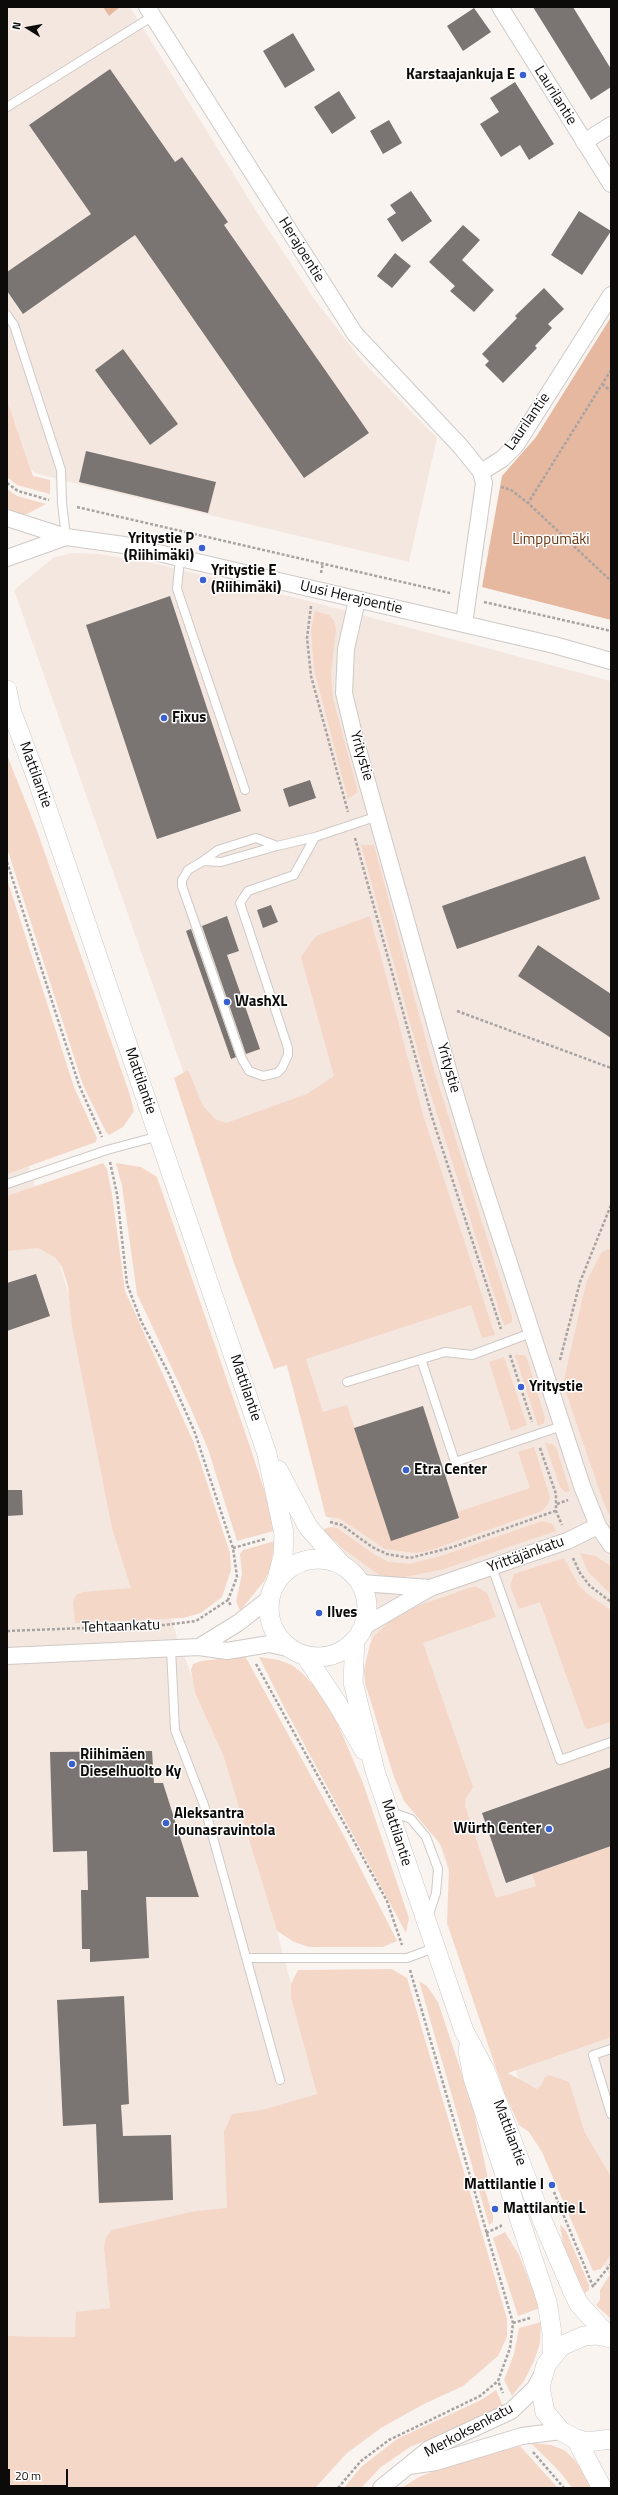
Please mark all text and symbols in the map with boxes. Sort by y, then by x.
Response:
north arrow [8,8,48,48]
text: N [8,20,25,31]
street label: Laurilantie [530,63,580,129]
place label: Karstaajankuja E [406,66,515,84]
marker: Karstaajankuja E [518,70,528,80]
street label: Herajoentie [274,214,328,286]
street label: Laurilantie [502,390,554,454]
place label: Yritystie P (Riihimäki) [124,530,194,565]
park label: Limppumäki [512,531,590,549]
marker: Yritystie P (Riihimäki) [197,543,207,553]
place label: Yritystie E (Riihimäki) [211,562,281,597]
marker: Yritystie E (Riihimäki) [198,575,208,585]
street label: Uusi Herajoentie [298,577,404,619]
place label: Fixus [172,709,206,727]
marker: Fixus [159,713,169,723]
street label: Yritystie [345,729,377,783]
street label: Mattilantie [15,739,55,811]
place label: WashXL [235,993,287,1011]
marker: WashXL [222,997,232,1007]
street label: Yritystie [432,1041,464,1095]
street label: Mattilantie [120,1045,160,1117]
street label: Mattilantie [225,1352,265,1424]
place label: Yritystie [529,1378,583,1396]
marker: Yritystie [516,1382,526,1392]
place label: Etra Center [414,1461,487,1479]
marker: Etra Center [401,1465,411,1475]
street label: Yrittäjänkatu [485,1533,567,1577]
place label: Ilves [327,1604,357,1622]
marker: Ilves [314,1608,324,1618]
street label: Tehtaankatu [82,1617,160,1637]
place label: Riihimäen Dieselhuolto Ky [80,1746,181,1781]
marker: Riihimäen Dieselhuolto Ky [67,1759,77,1769]
street label: Mattilantie [377,1797,415,1869]
place label: Aleksantra lounasravintola [174,1805,275,1840]
marker: Aleksantra lounasravintola [161,1818,171,1828]
place label: Würth Center [454,1820,541,1838]
marker: Würth Center [544,1824,554,1834]
street label: Mattilantie [488,2098,530,2168]
place label: Mattilantie I [464,2176,544,2194]
marker: Mattilantie I [547,2180,557,2190]
place label: Mattilantie L [503,2200,586,2218]
marker: Mattilantie L [490,2204,500,2214]
street label: Merkoksenkatu [422,2400,516,2462]
scale bar [10,2461,70,2487]
text: 20 m [15,2466,41,2485]

